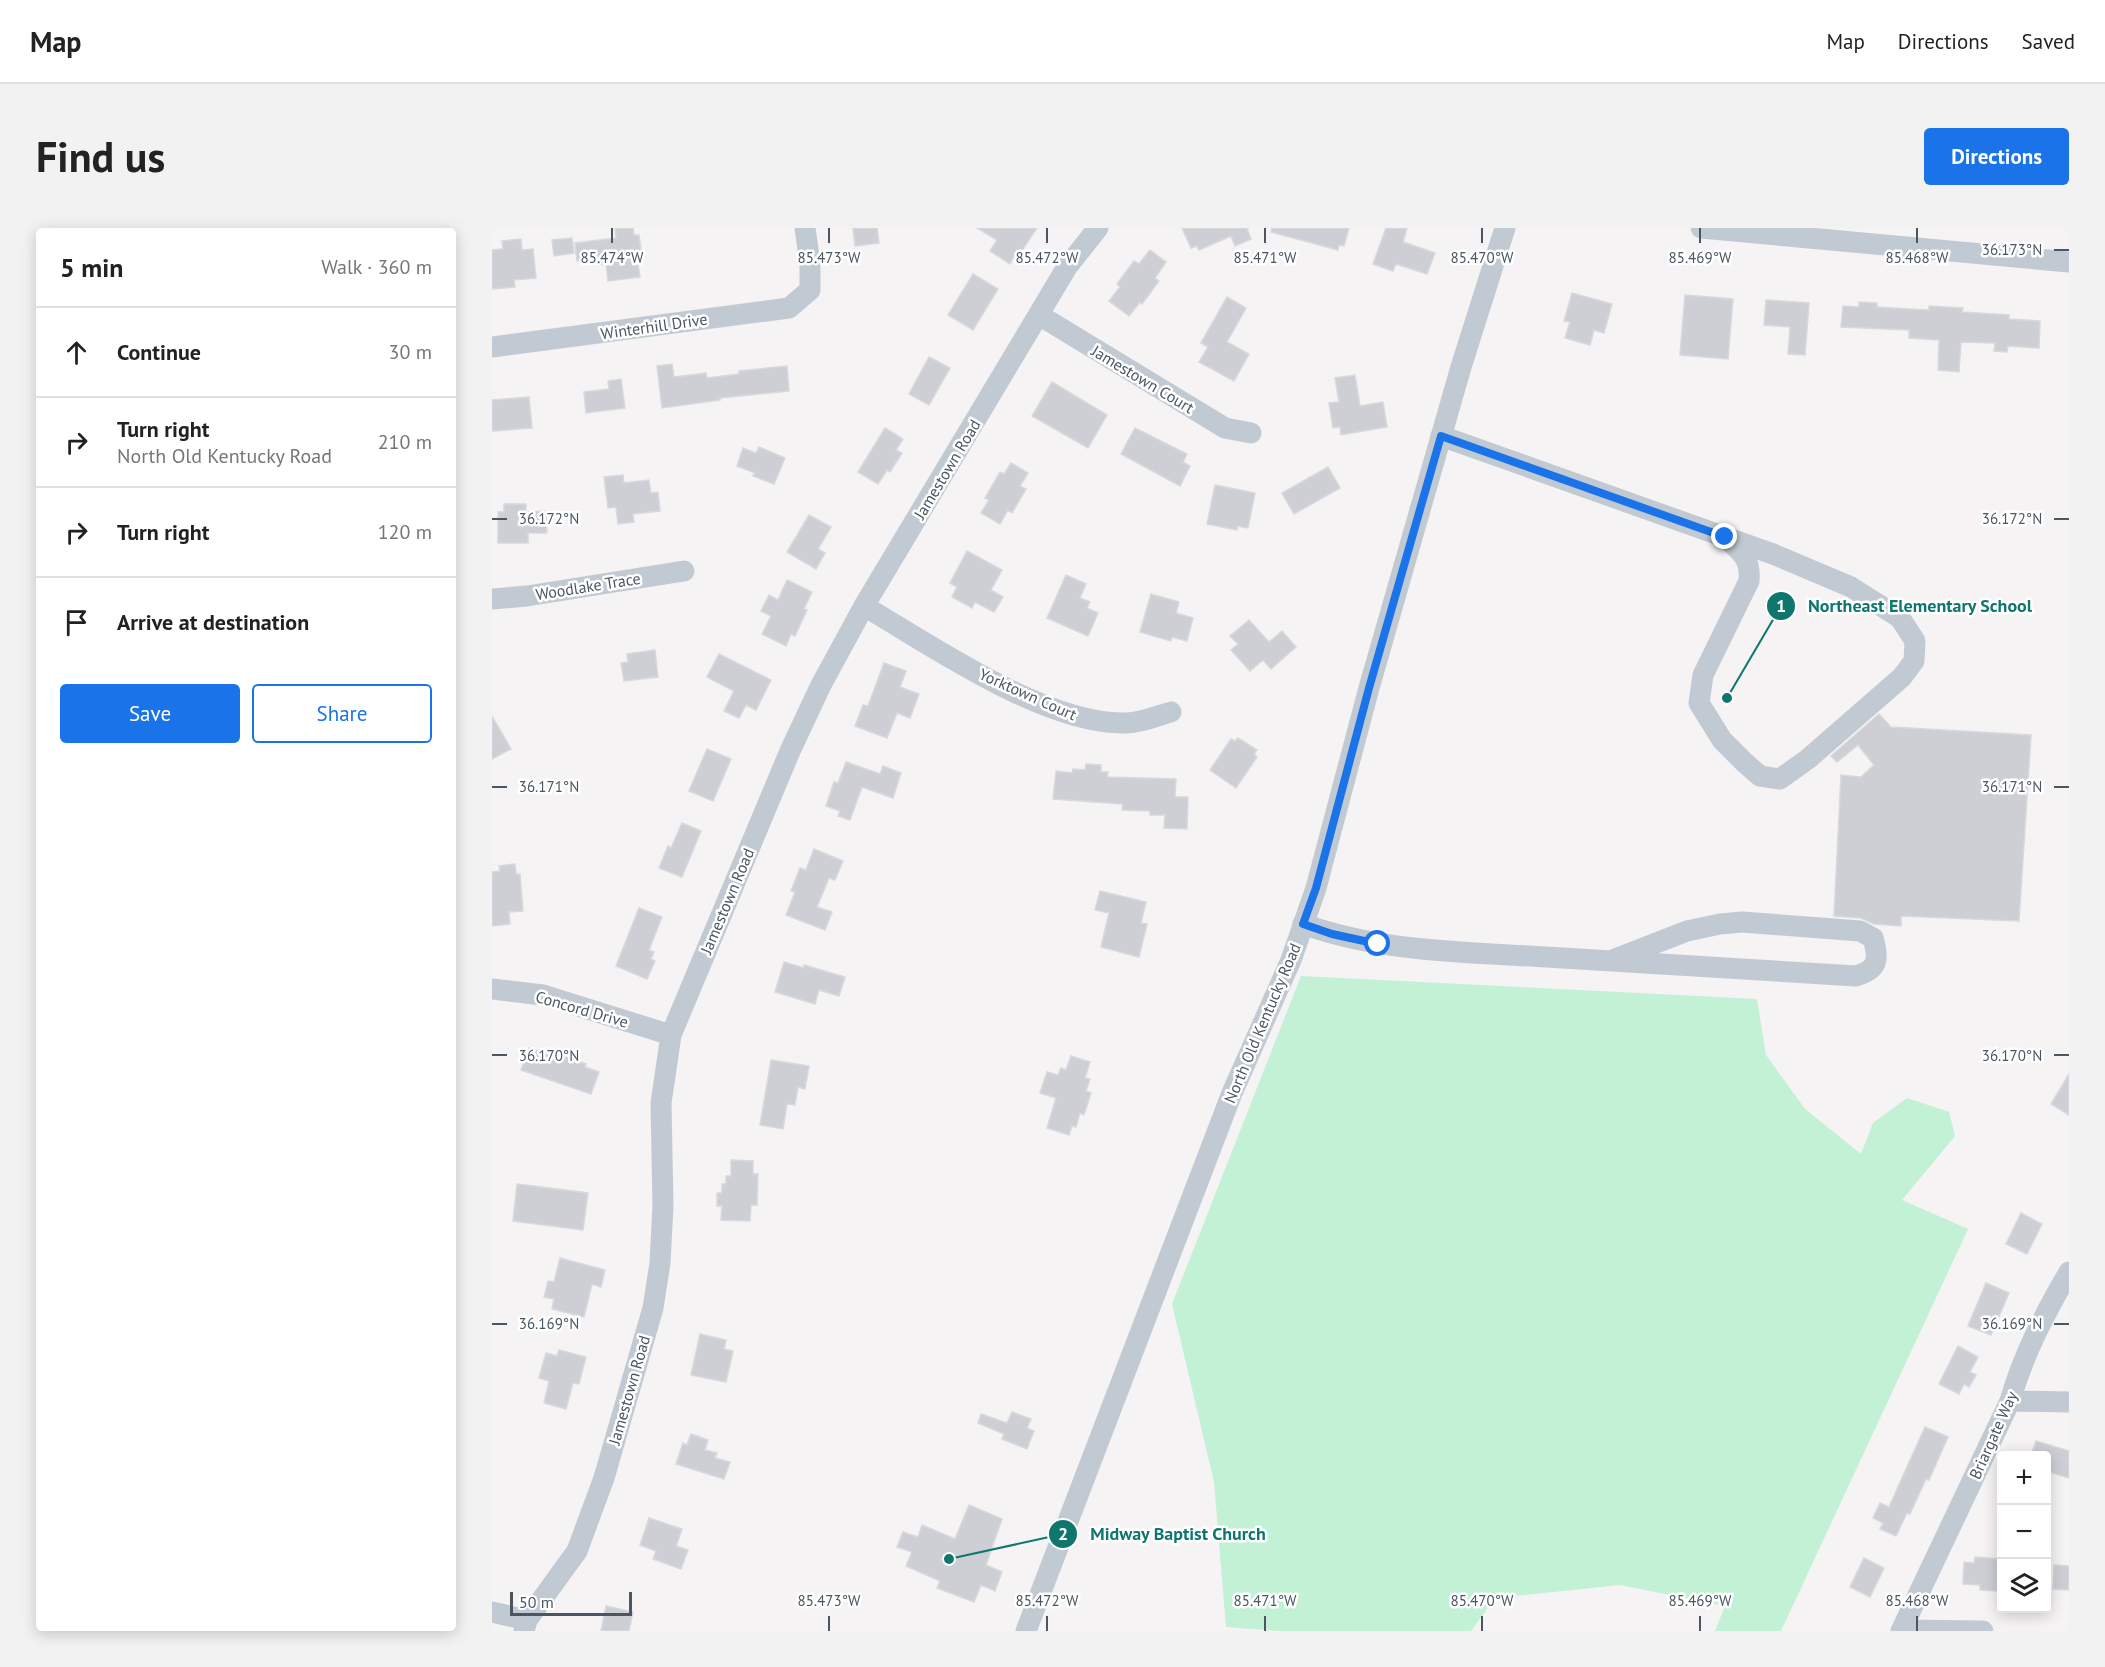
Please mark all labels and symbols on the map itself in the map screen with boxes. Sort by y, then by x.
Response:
text: 36.173°N [1982,240,2042,259]
text: 85.474°W [581,248,644,267]
text: 85.473°W [798,248,861,267]
text: 85.472°W [1016,248,1079,267]
text: 85.471°W [1234,248,1297,267]
text: 85.470°W [1451,248,1514,267]
text: 85.469°W [1669,248,1732,267]
text: 85.468°W [1886,248,1949,267]
street label: Winterhill Drive [599,309,709,343]
street label: Jamestown Court [1087,340,1198,418]
street label: Jamestown Road [909,416,985,523]
text: 36.172°N [519,509,579,528]
text: 36.172°N [1982,509,2042,528]
route end [1711,523,1737,549]
street label: Woodlake Trace [534,568,642,604]
callout: Northeast Elementary School [1766,588,2044,624]
text: 1 [1776,594,1786,617]
text: Northeast Elementary School [1808,594,2033,617]
street label: Yorktown Court [976,664,1080,725]
text: 36.171°N [519,777,579,796]
text: 36.171°N [1982,777,2042,796]
street label: Jamestown Road [695,845,758,958]
route start [1364,930,1390,956]
street label: North Old Kentucky Road [1219,940,1305,1106]
street label: Concord Drive [533,986,631,1032]
text: 36.170°N [519,1046,579,1065]
text: 36.170°N [1982,1046,2042,1065]
text: 36.169°N [519,1314,579,1333]
text: 36.169°N [1982,1314,2042,1333]
street label: Jamestown Road [604,1333,654,1448]
street label: Briargate Way [1965,1387,2022,1482]
callout: Midway Baptist Church [1048,1516,1278,1552]
text: 2 [1058,1522,1068,1545]
text: Midway Baptist Church [1090,1522,1266,1545]
scale bar [510,1589,632,1616]
text: 85.473°W [798,1591,861,1610]
text: 85.472°W [1016,1591,1079,1610]
text: 85.471°W [1234,1591,1297,1610]
text: 85.470°W [1451,1591,1514,1610]
text: 85.469°W [1669,1591,1732,1610]
text: 85.468°W [1886,1591,1949,1610]

